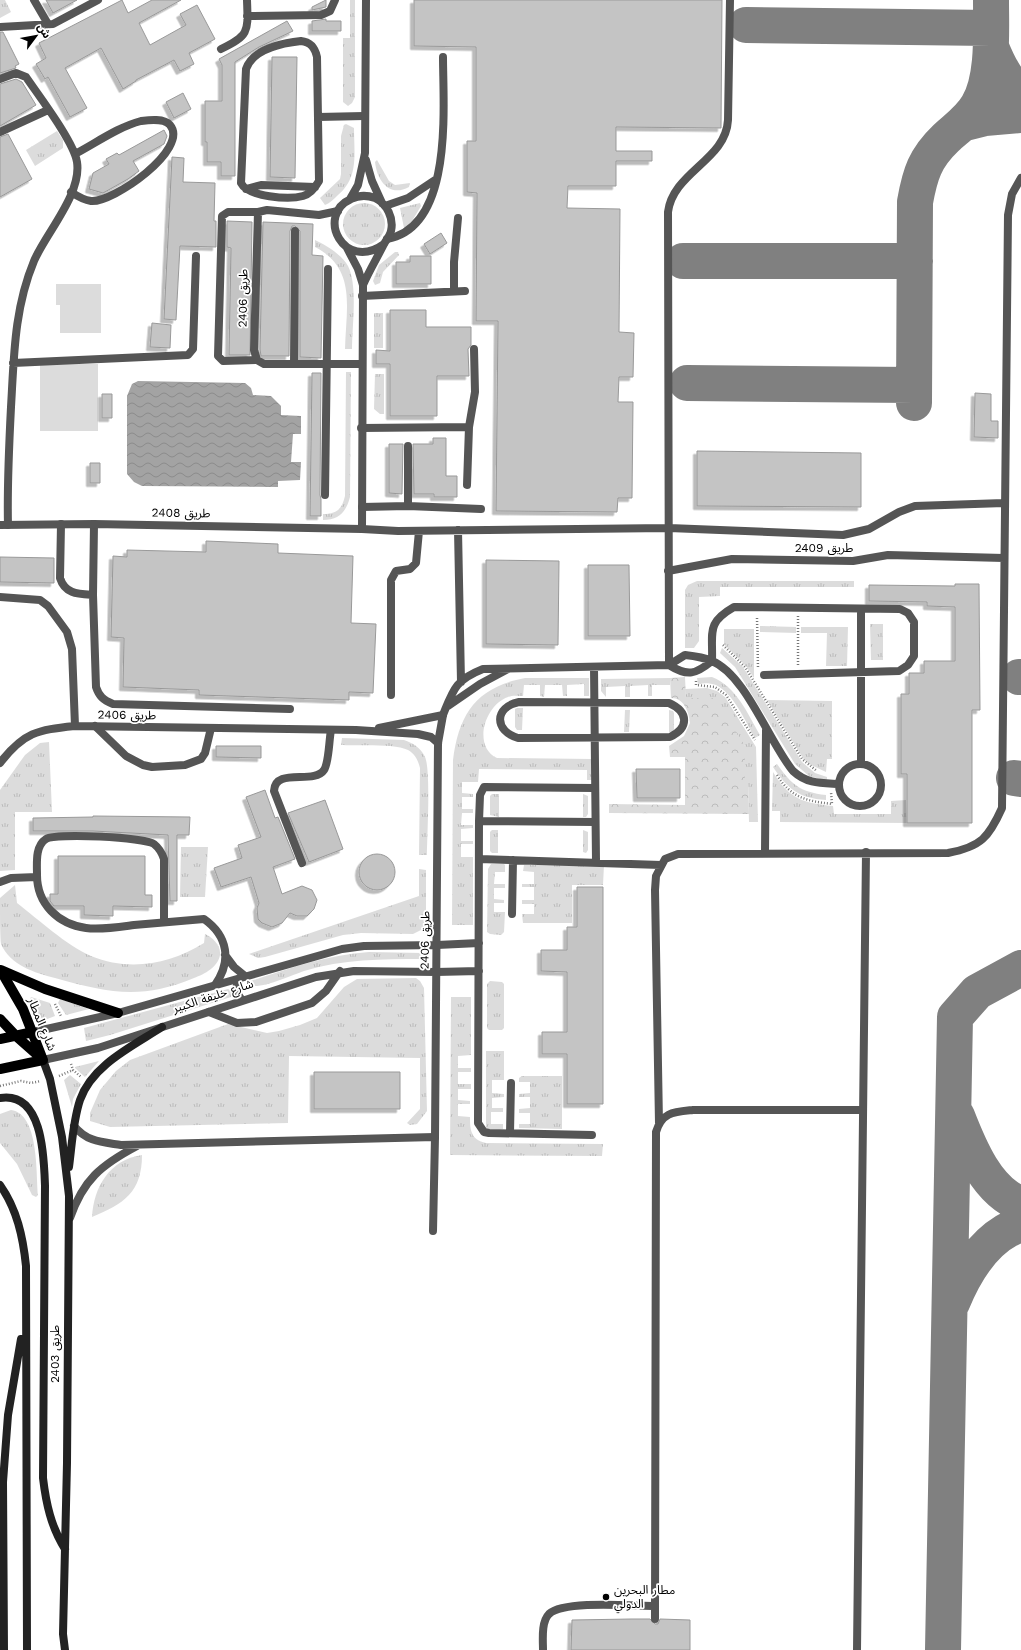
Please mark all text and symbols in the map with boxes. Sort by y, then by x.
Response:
north arrow [16,16,56,56]
text: ش [35,21,54,41]
street label: طريق 2406 [235,269,252,327]
street label: طريق 2408 [151,505,210,522]
street label: طريق 2409 [795,541,853,556]
street label: طريق 2406 [98,707,156,724]
street label: طريق 2406 [417,911,434,969]
street label: شارع خليفة الكبير [170,976,256,1018]
street label: شارع المطار [23,994,59,1054]
street label: طريق 2403 [48,1325,63,1383]
place label: مطار البحرين الدولي [614,1583,675,1614]
marker: مطار البحرين الدولي [601,1592,611,1602]

